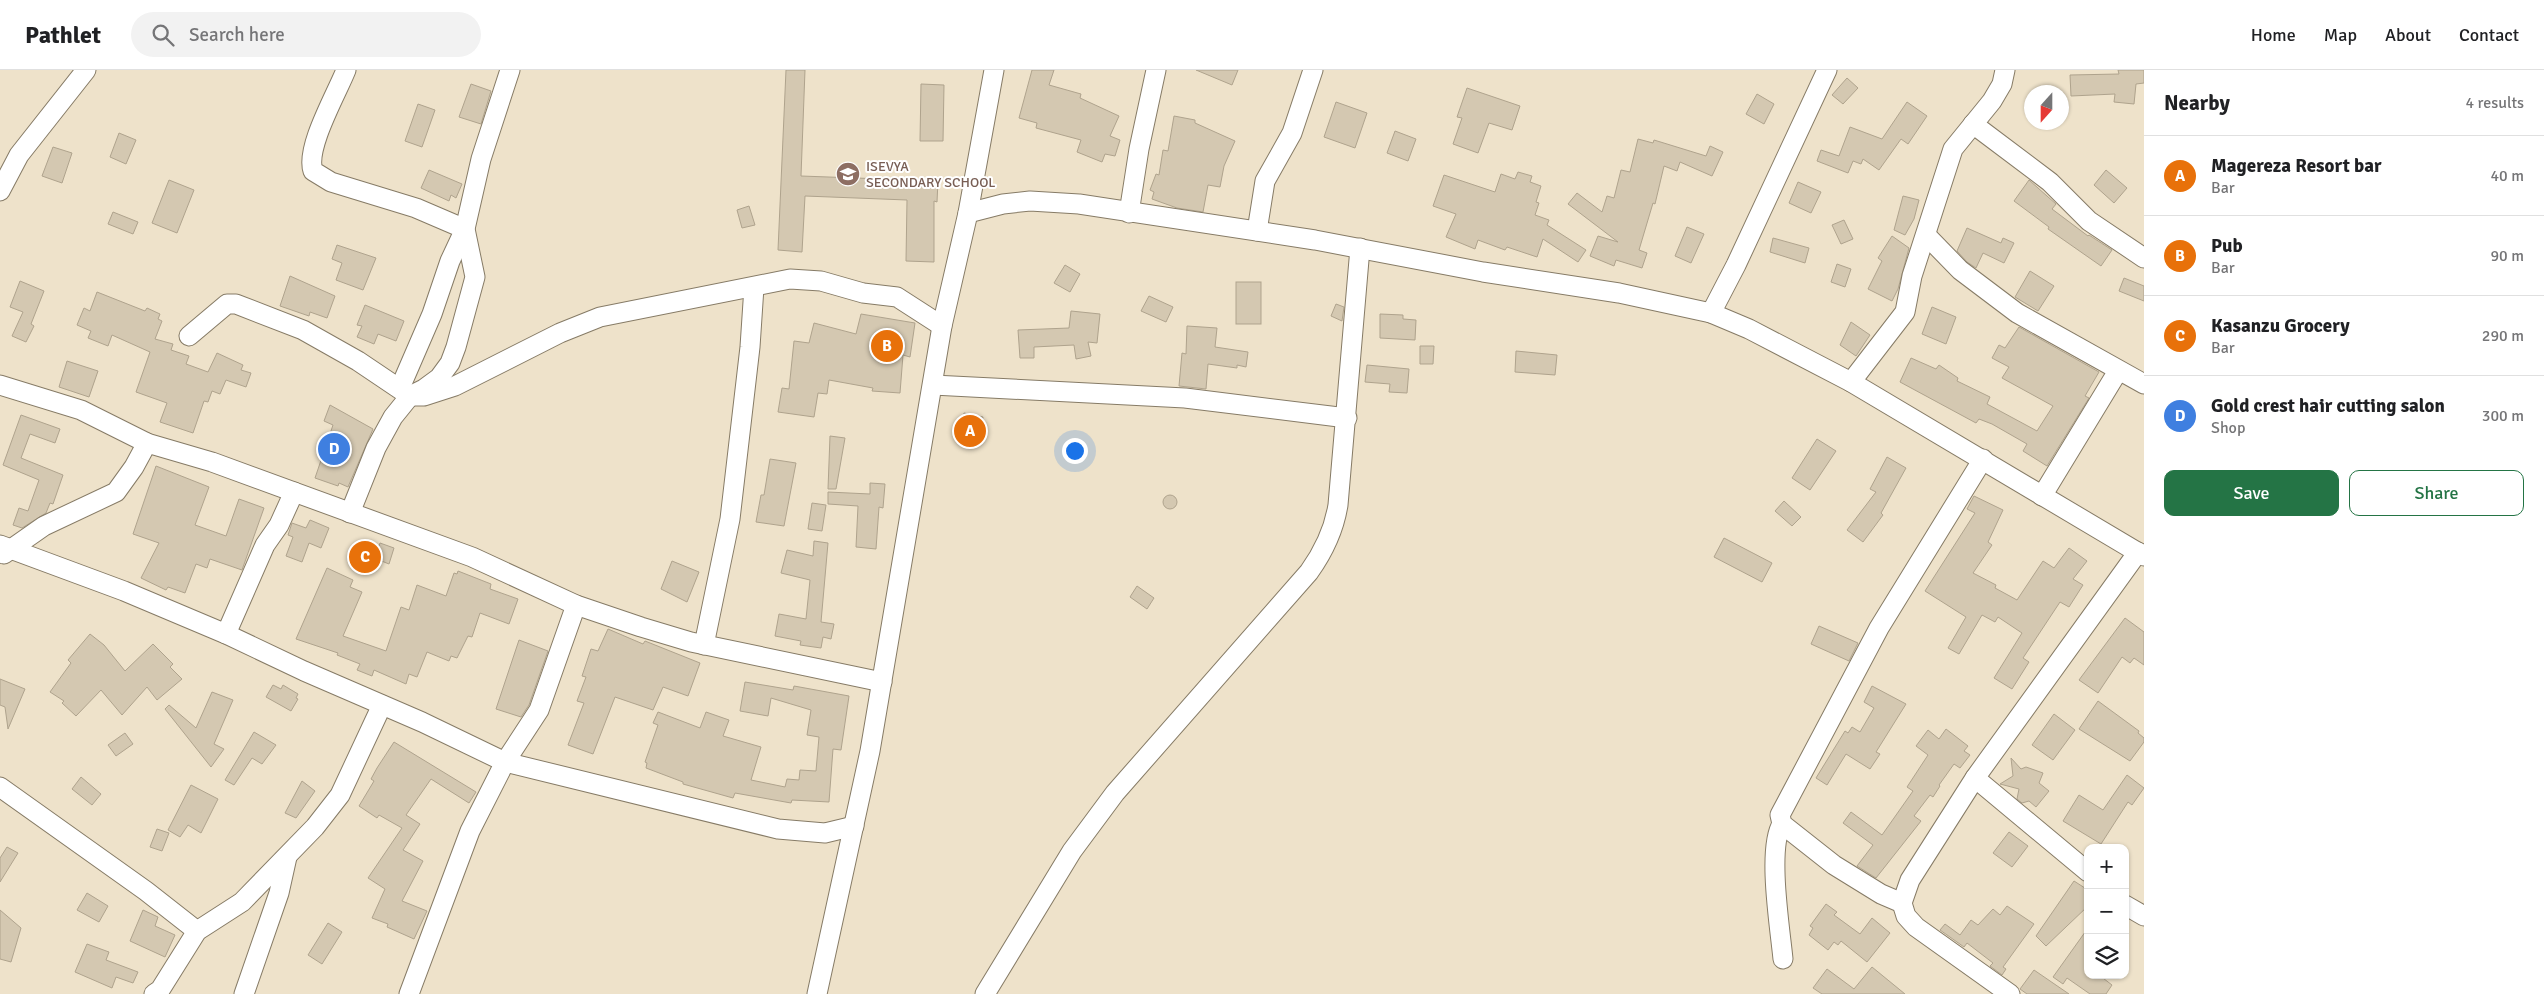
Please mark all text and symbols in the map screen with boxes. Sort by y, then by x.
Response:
search box [131,12,481,57]
text: Pathlet [25,20,101,50]
icon: search [149,21,177,49]
text: Search here [189,23,285,47]
text: Home [2251,24,2296,46]
text: Map [2324,24,2357,46]
text: About [2385,24,2431,46]
text: Contact [2459,24,2519,46]
north arrow [2024,85,2069,130]
text: Nearby [2164,90,2230,116]
text: 4 results [2465,93,2524,113]
text: Magereza Resort bar [2211,154,2381,178]
place label: ISEVYA SECONDARY SCHOOL [866,158,996,191]
school or university icon: ISEVYA SECONDARY SCHOOL [835,161,861,187]
text: A [2175,166,2185,186]
text: 40 m [2490,166,2524,186]
text: Bar [2211,178,2235,198]
text: Pub [2211,234,2243,258]
text: B [2175,246,2185,266]
text: 90 m [2490,246,2524,266]
text: Bar [2211,258,2235,278]
text: Kasanzu Grocery [2211,314,2350,338]
text: C [2175,326,2185,346]
text: 290 m [2482,326,2524,346]
pin: B [871,327,903,365]
text: Bar [2211,338,2235,358]
text: Gold crest hair cutting salon [2211,394,2445,418]
text: D [2175,406,2185,426]
text: 300 m [2482,406,2524,426]
pin: A [954,412,986,450]
text: Shop [2211,418,2245,438]
pin: D [318,430,350,468]
your location [1062,438,1088,464]
button: Save [2164,470,2339,516]
button: Share [2349,470,2524,516]
pin: C [349,538,381,576]
map controls [2084,844,2129,979]
button: + [2084,844,2129,889]
button: − [2084,889,2129,934]
button: layers [2084,934,2129,979]

